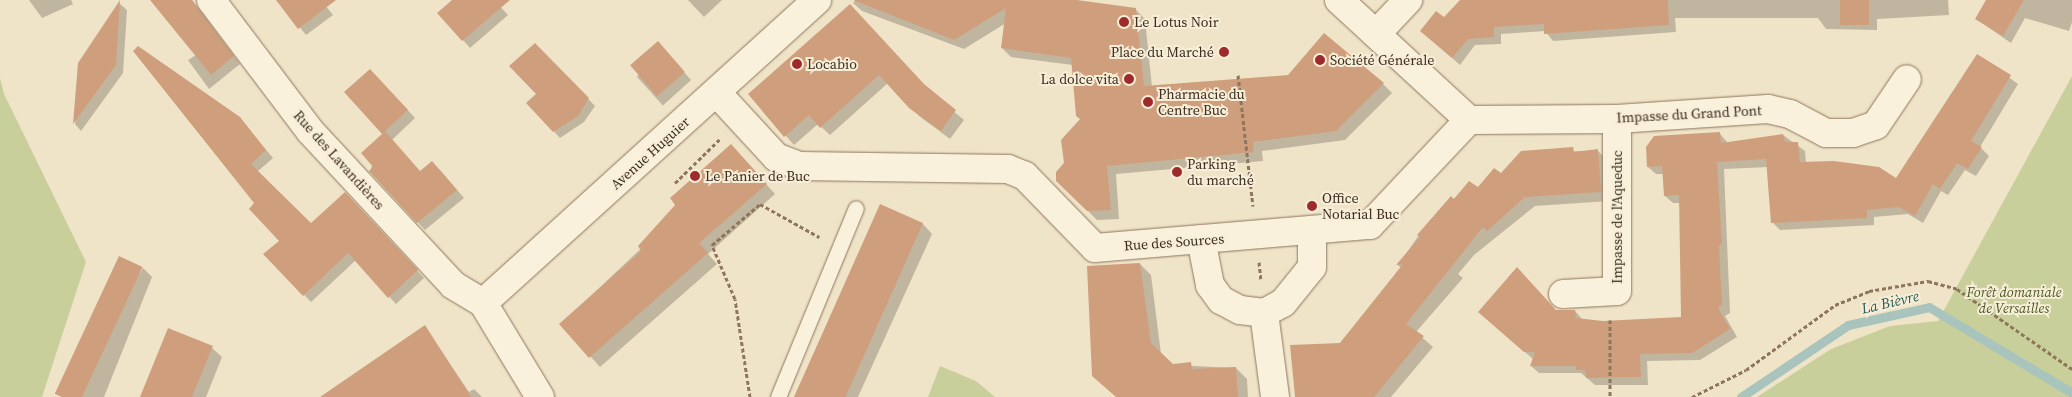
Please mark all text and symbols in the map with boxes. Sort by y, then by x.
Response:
place label: Le Lotus Noir [1134,14,1219,30]
marker: Le Lotus Noir [1118,16,1130,28]
place label: Place du Marché [1111,44,1214,60]
marker: Place du Marché [1218,46,1230,58]
place label: Société Générale [1330,52,1434,68]
marker: Société Générale [1314,54,1326,66]
place label: Locabio [807,56,857,72]
marker: Locabio [791,58,803,70]
place label: La dolce vita [1040,71,1119,87]
marker: La dolce vita [1123,73,1135,85]
place label: Pharmacie du Centre Buc [1158,86,1245,118]
marker: Pharmacie du Centre Buc [1142,96,1154,108]
street label: Impasse du Grand Pont [1616,102,1762,126]
street label: Rue des Lavandières [290,107,388,213]
street label: Avenue Huguier [607,113,693,193]
street label: Impasse de l'Aqueduc [1609,150,1625,284]
place label: Parking du marché [1187,156,1254,188]
marker: Parking du marché [1171,166,1183,178]
place label: Le Panier de Buc [705,168,810,184]
marker: Le Panier de Buc [689,170,701,182]
place label: Office Notarial Buc [1322,190,1399,222]
marker: Office Notarial Buc [1306,200,1318,212]
street label: Rue des Sources [1123,230,1225,254]
park label: Forêt domaniale de Versailles [1967,284,2061,316]
water label: La Bièvre [1859,287,1921,317]

